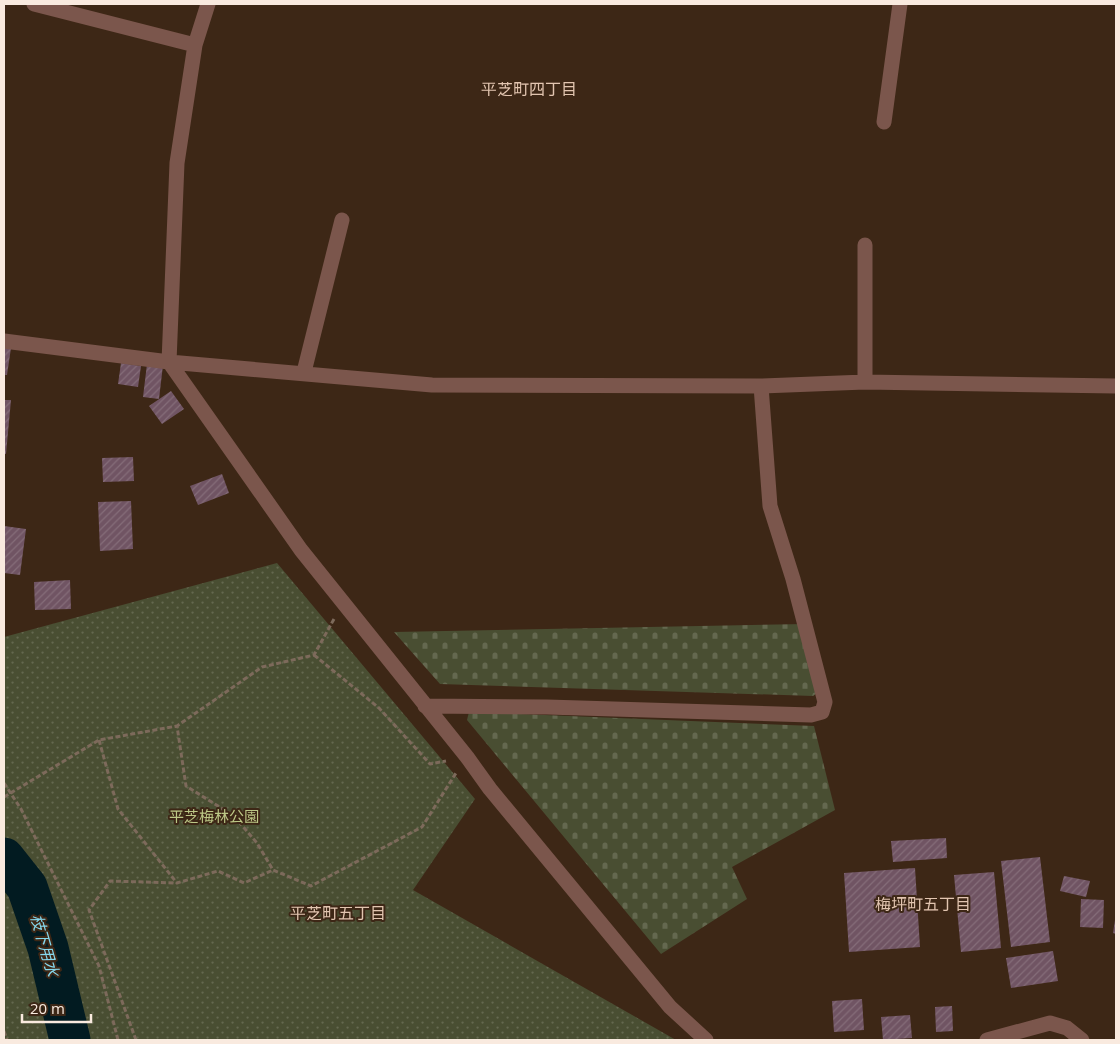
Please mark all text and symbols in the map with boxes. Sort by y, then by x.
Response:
district label: 平芝町四丁目 [481,78,577,100]
park label: 平芝梅林公園 [169,806,259,826]
district label: 梅坪町五丁目 [875,893,971,915]
district label: 平芝町五丁目 [290,902,386,924]
water label: 枝下用水 [26,911,65,981]
scale bar [22,992,91,1024]
text: 20 m [30,998,65,1018]

